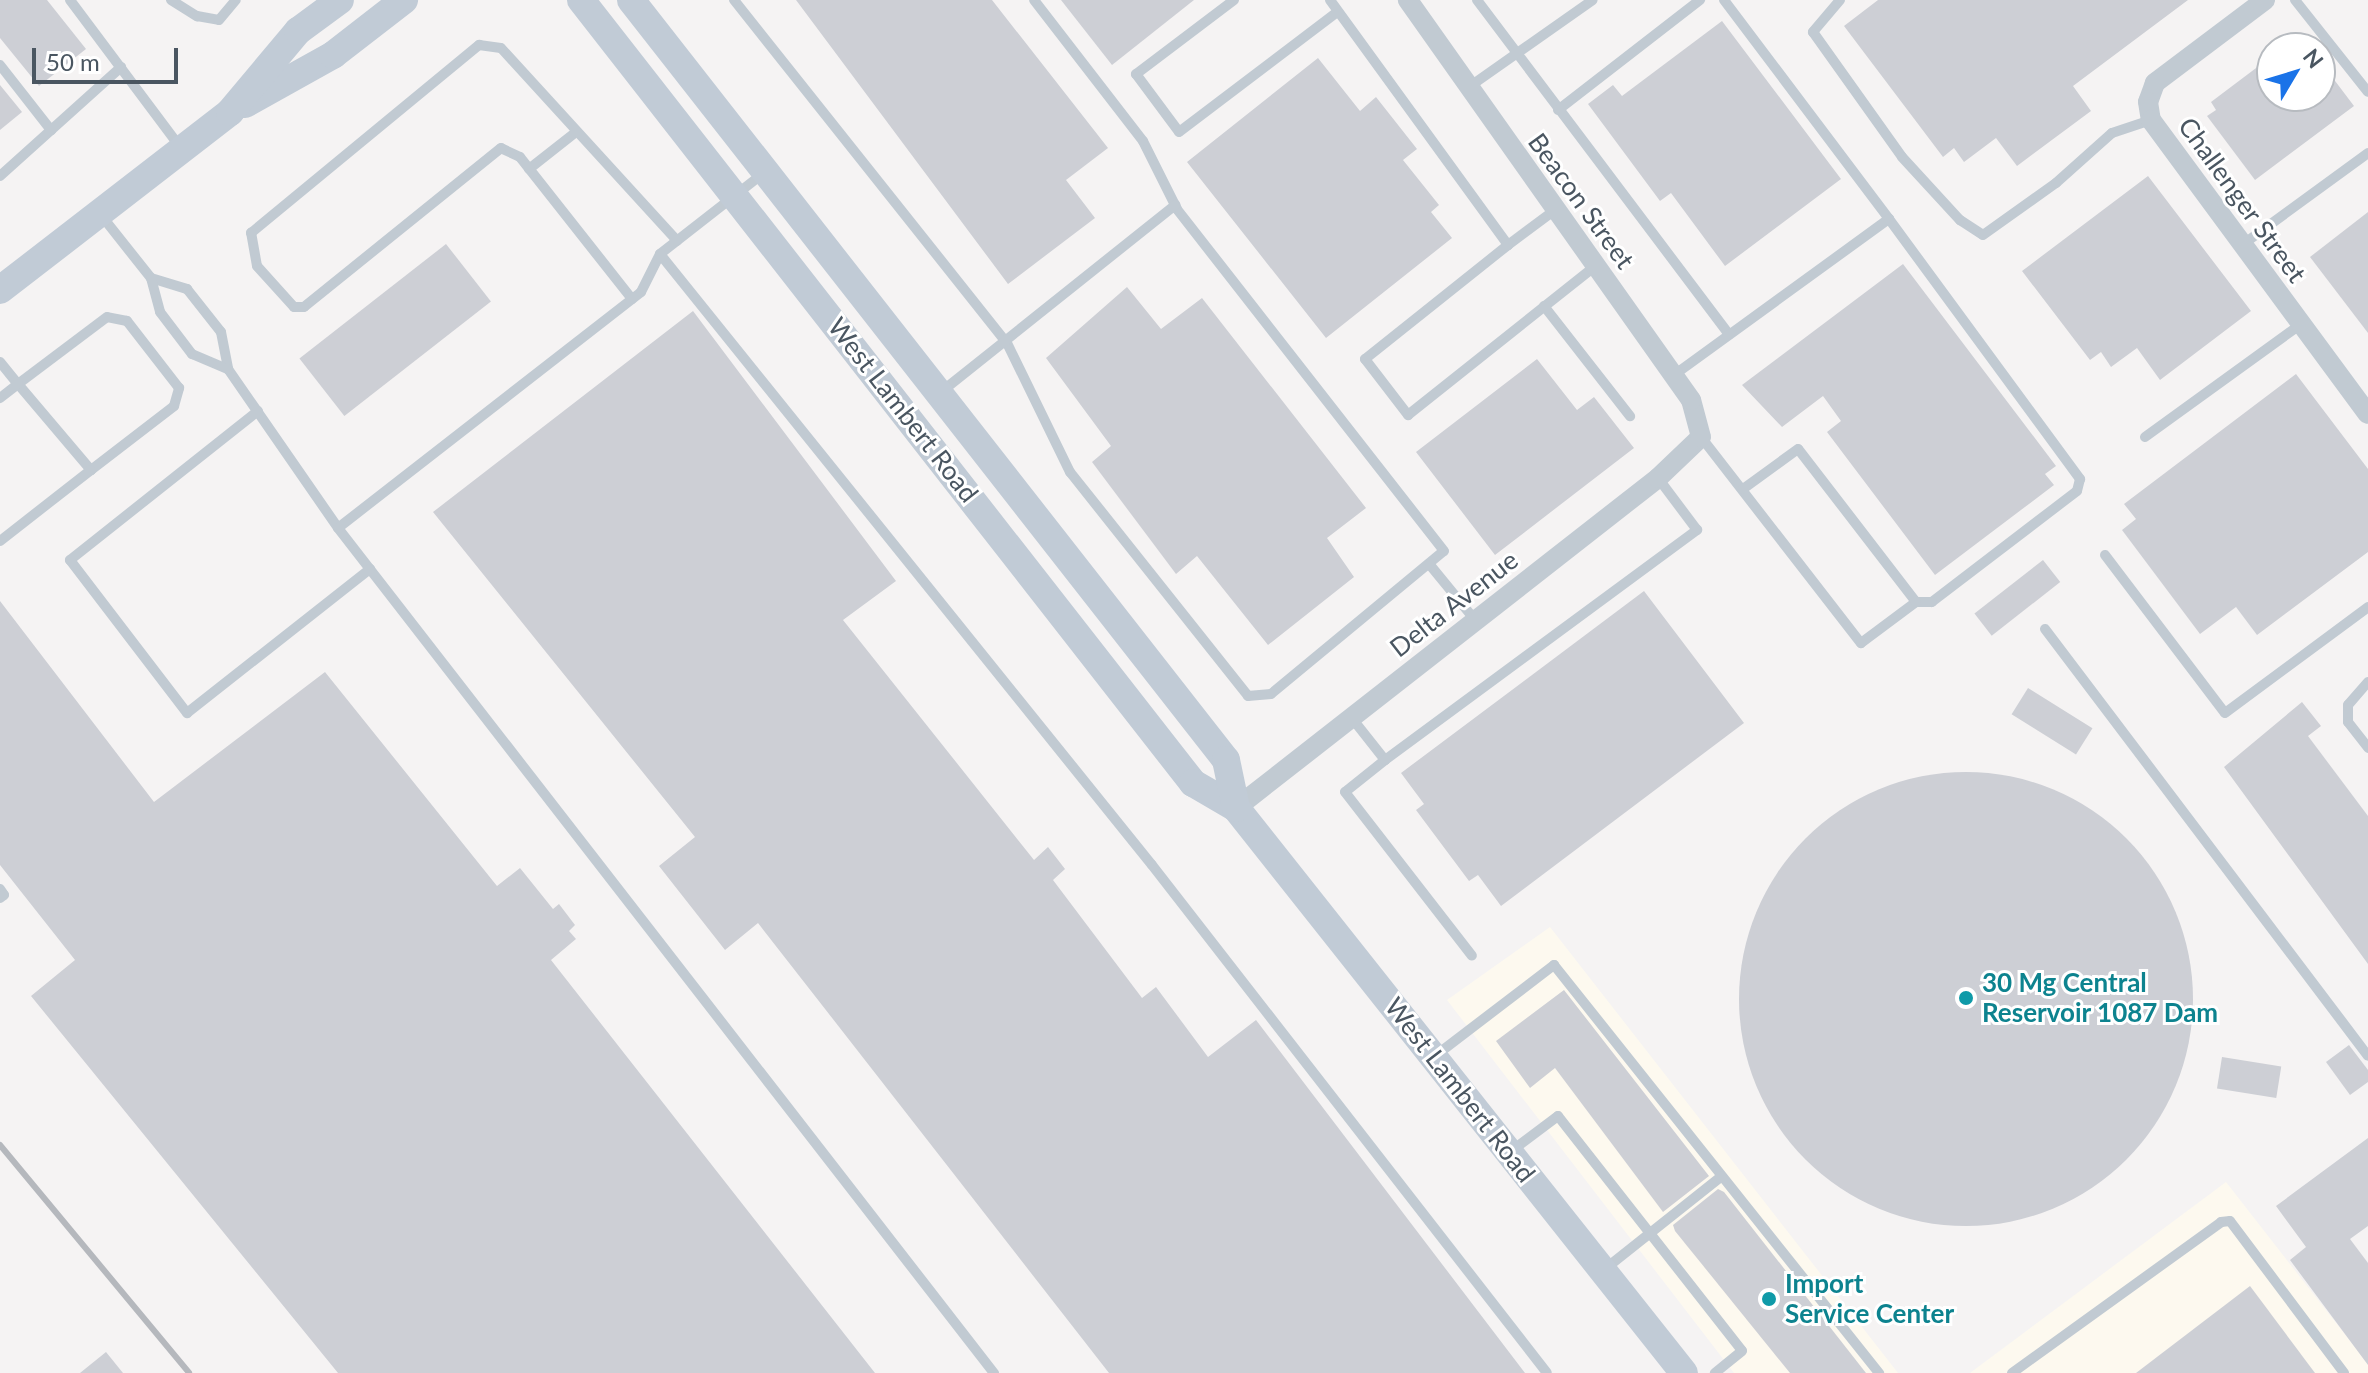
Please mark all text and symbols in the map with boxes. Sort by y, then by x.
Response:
scale bar [36,32,182,82]
north arrow [2256,32,2336,112]
text: N [2298,43,2330,73]
text: 50 m [46,47,100,76]
street label: Challenger Street [2172,111,2312,289]
street label: Beacon Street [1521,127,1641,275]
street label: West Lambert Road [821,312,985,508]
street label: Delta Avenue [1384,544,1524,664]
place label: 30 Mg Central Reservoir 1087 Dam [1982,967,2219,1028]
marker: 30 Mg Central Reservoir 1087 Dam [1957,989,1975,1007]
street label: West Lambert Road [1378,992,1542,1188]
place label: Import Service Center [1785,1268,1954,1330]
marker: Import Service Center [1760,1290,1778,1308]

